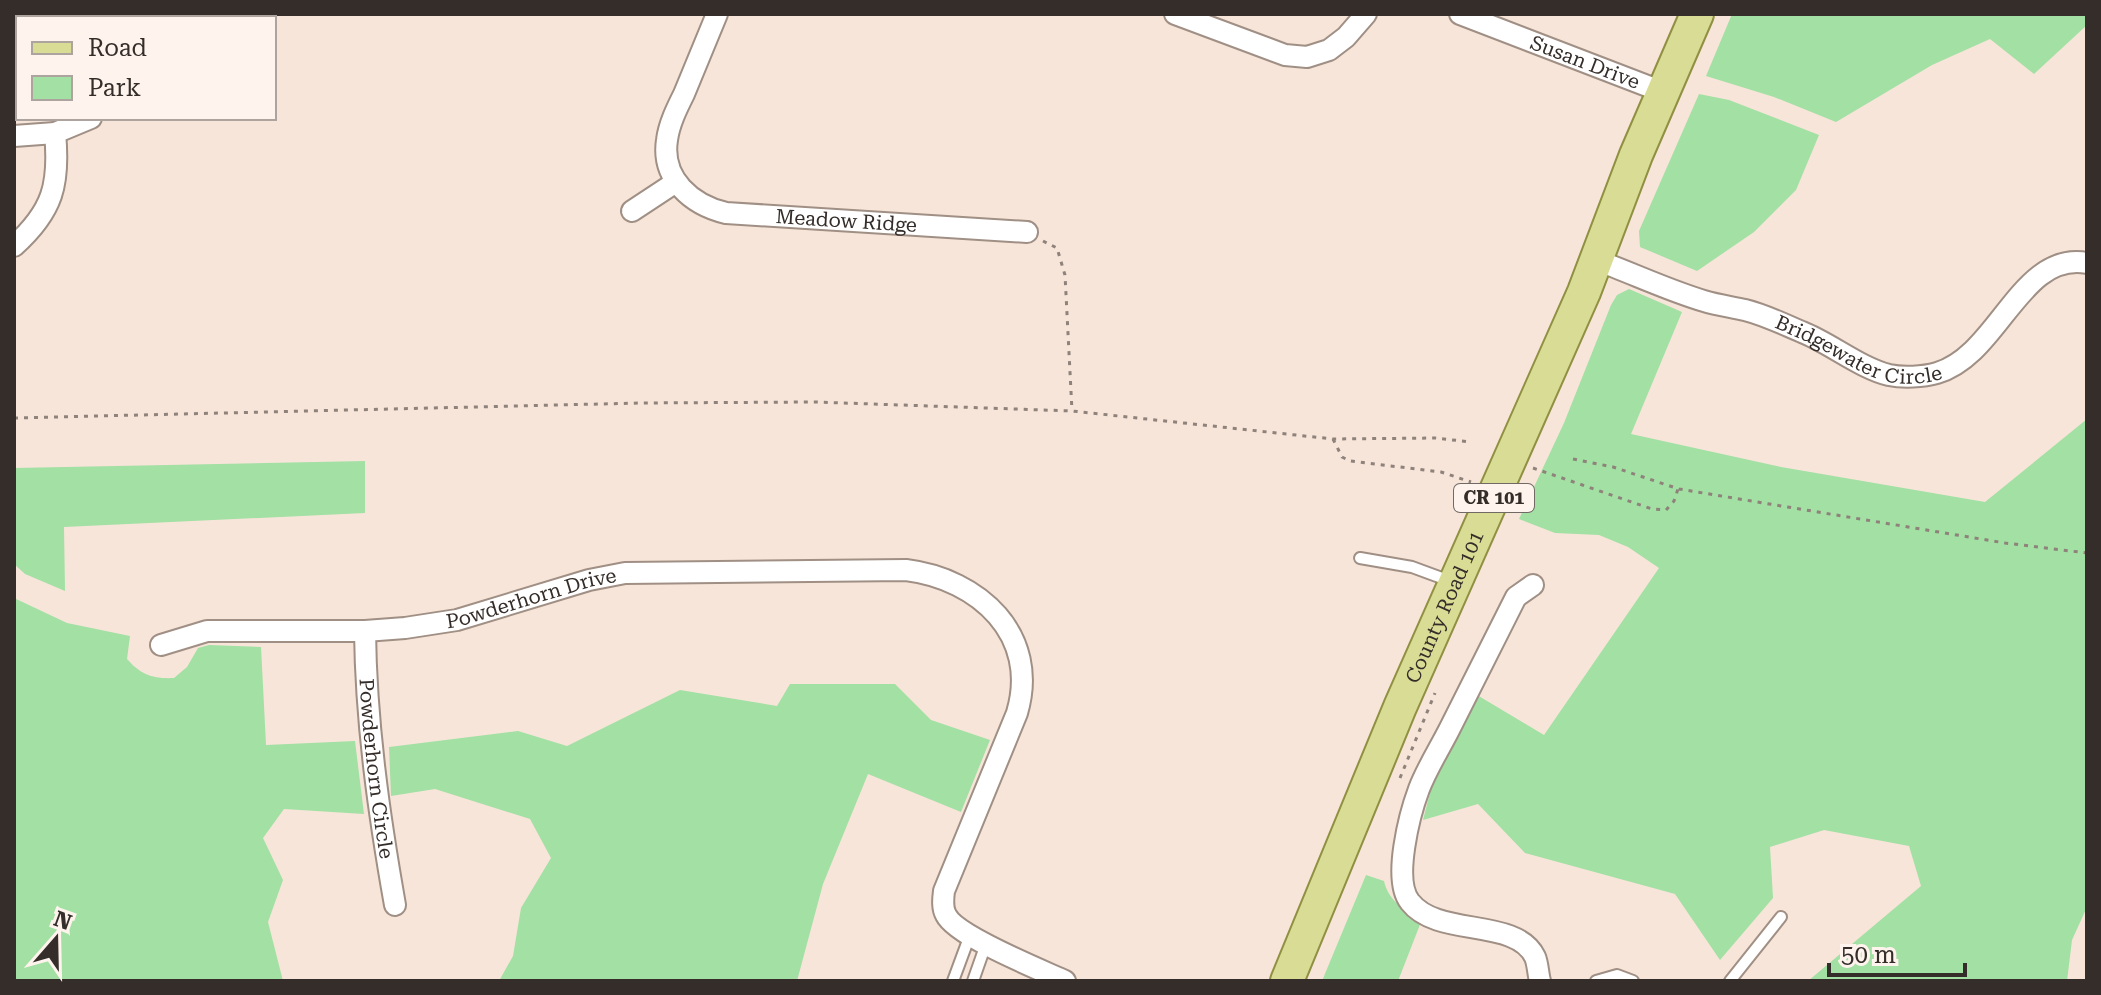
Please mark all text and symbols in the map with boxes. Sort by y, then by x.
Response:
legend [16,16,276,120]
street label: Susan Drive [1527,30,1643,94]
text: Road [88,34,147,62]
text: Park [88,74,141,102]
street label: Meadow Ridge [775,204,918,237]
street label: Bridgewater Circle [1772,310,1945,389]
road number: CR 101 [1454,484,1534,512]
street label: County Road 101 [1400,527,1489,687]
street label: Powderhorn Drive [444,563,618,634]
street label: Powderhorn Circle [355,678,399,860]
north arrow [16,899,96,979]
text: N [50,906,75,935]
scale bar [1829,927,1965,977]
text: 50 m [1841,941,1896,969]

